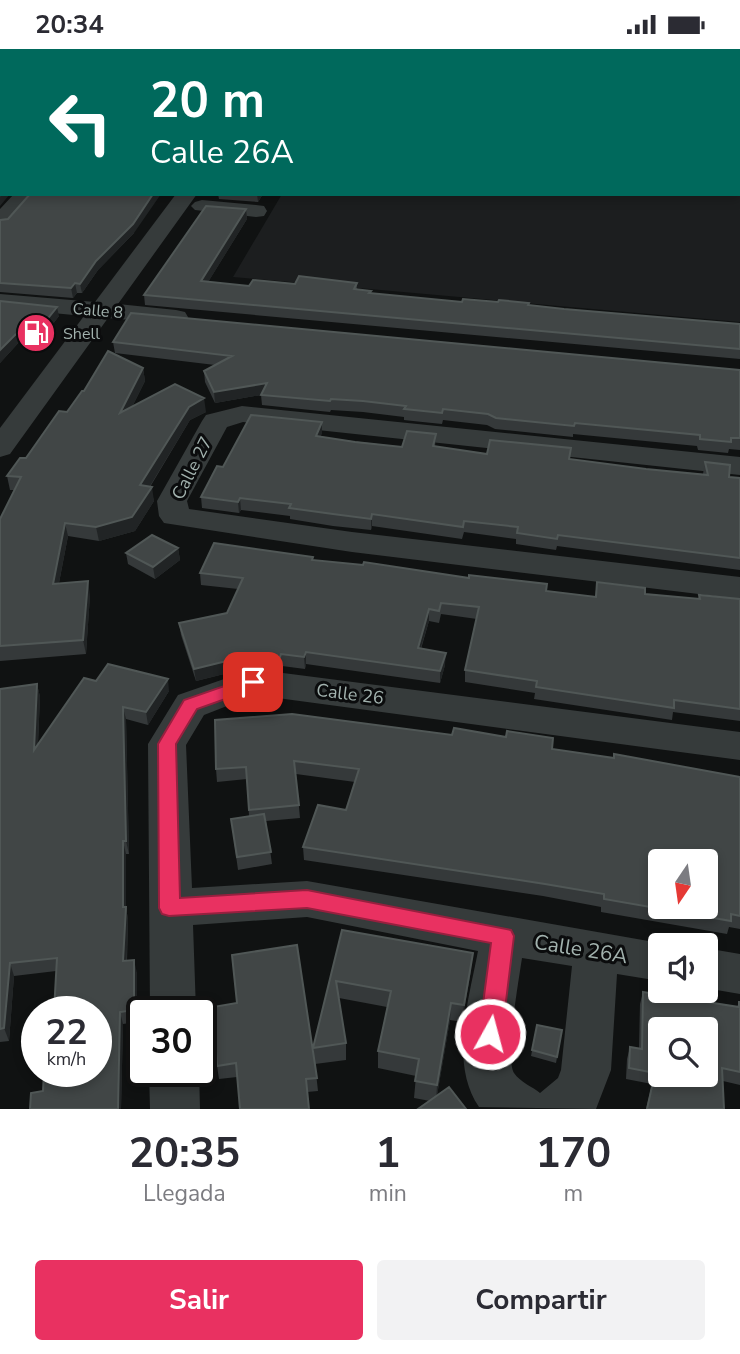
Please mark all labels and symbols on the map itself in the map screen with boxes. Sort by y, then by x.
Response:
street label: Calle 8 [72,298,124,324]
fuel station icon: Shell [15,312,57,354]
place label: Shell [63,323,100,345]
street label: Calle 27 [166,432,218,504]
pin [223,652,283,712]
street label: Calle 26 [315,678,385,710]
north arrow [648,849,718,919]
street label: Calle 26A [532,928,630,970]
speed limit sign: 30 [126,996,217,1087]
position arrow [453,997,527,1071]

